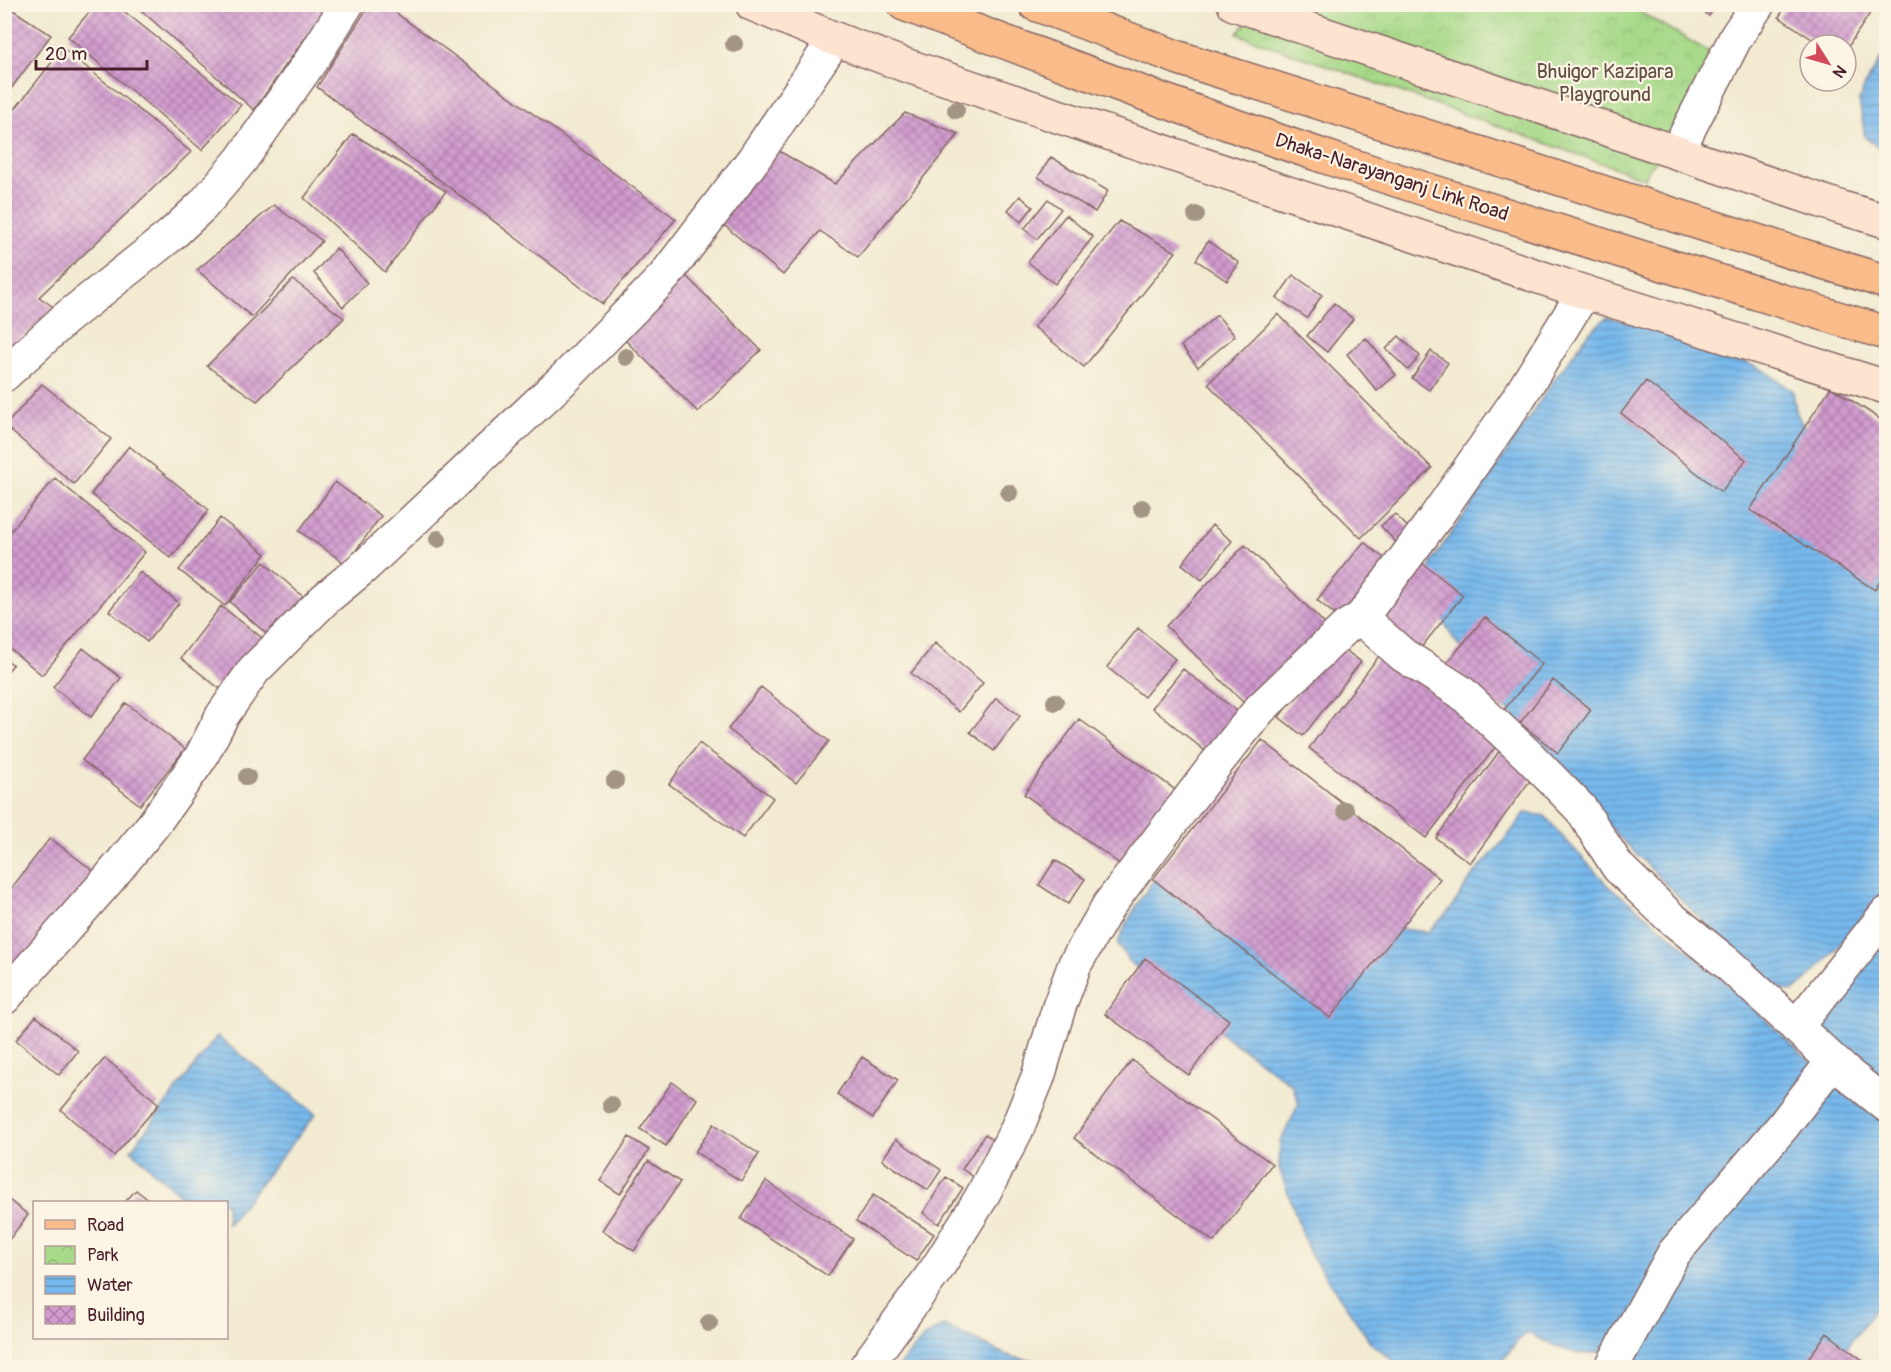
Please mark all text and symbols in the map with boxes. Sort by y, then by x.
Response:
scale bar [36,33,147,71]
north arrow [1798,33,1858,93]
text: 20 m [45,43,87,66]
park label: Bhuigor Kazipara Playground [1536,59,1674,107]
text: N [1828,61,1850,82]
street label: Dhaka-Narayanganj Link Road [1272,127,1512,227]
legend [33,1201,228,1339]
text: Road [87,1214,124,1237]
text: Park [87,1244,119,1267]
text: Water [87,1274,133,1297]
text: Building [87,1304,145,1327]

